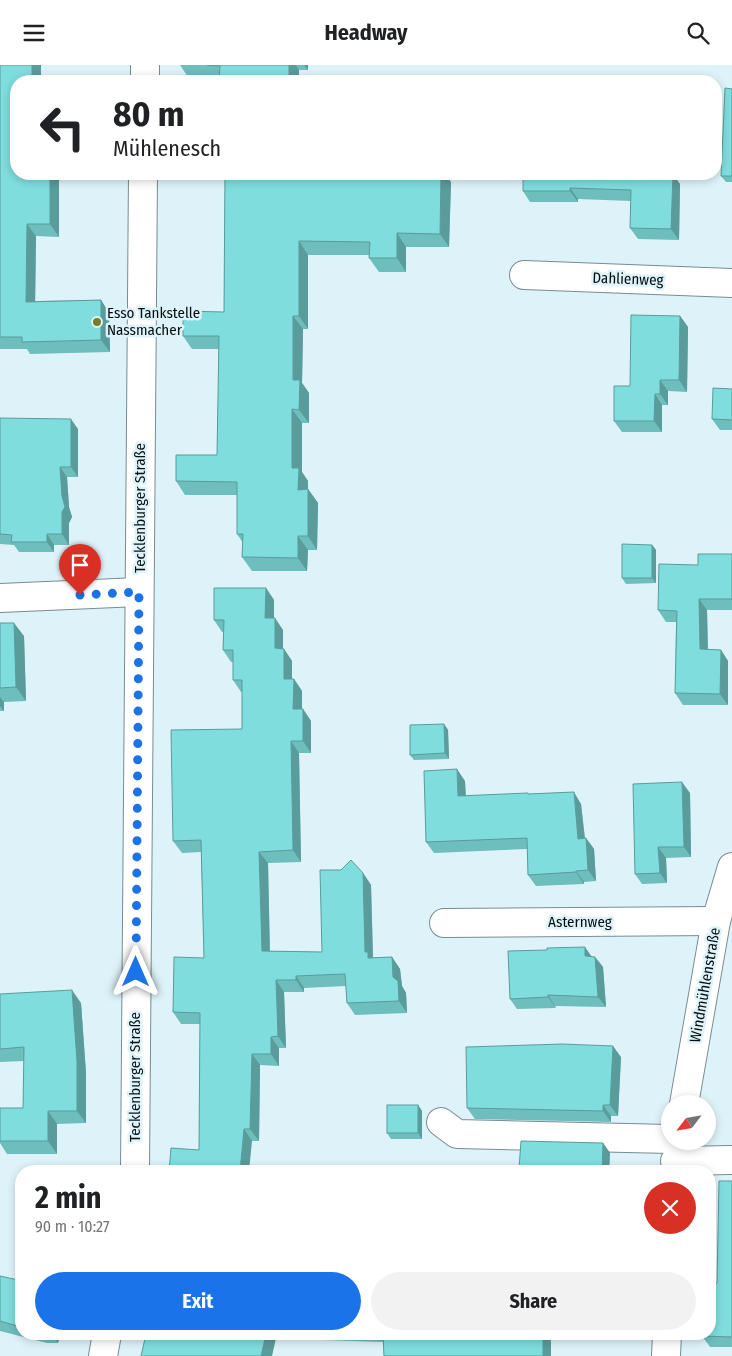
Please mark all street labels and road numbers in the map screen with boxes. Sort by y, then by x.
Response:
street label: Dahlienweg [592,269,664,289]
street label: Tecklenburger Straße [131,443,149,573]
street label: Asternweg [548,913,612,931]
street label: Windmühlenstraße [686,926,724,1044]
street label: Tecklenburger Straße [126,1012,144,1142]

